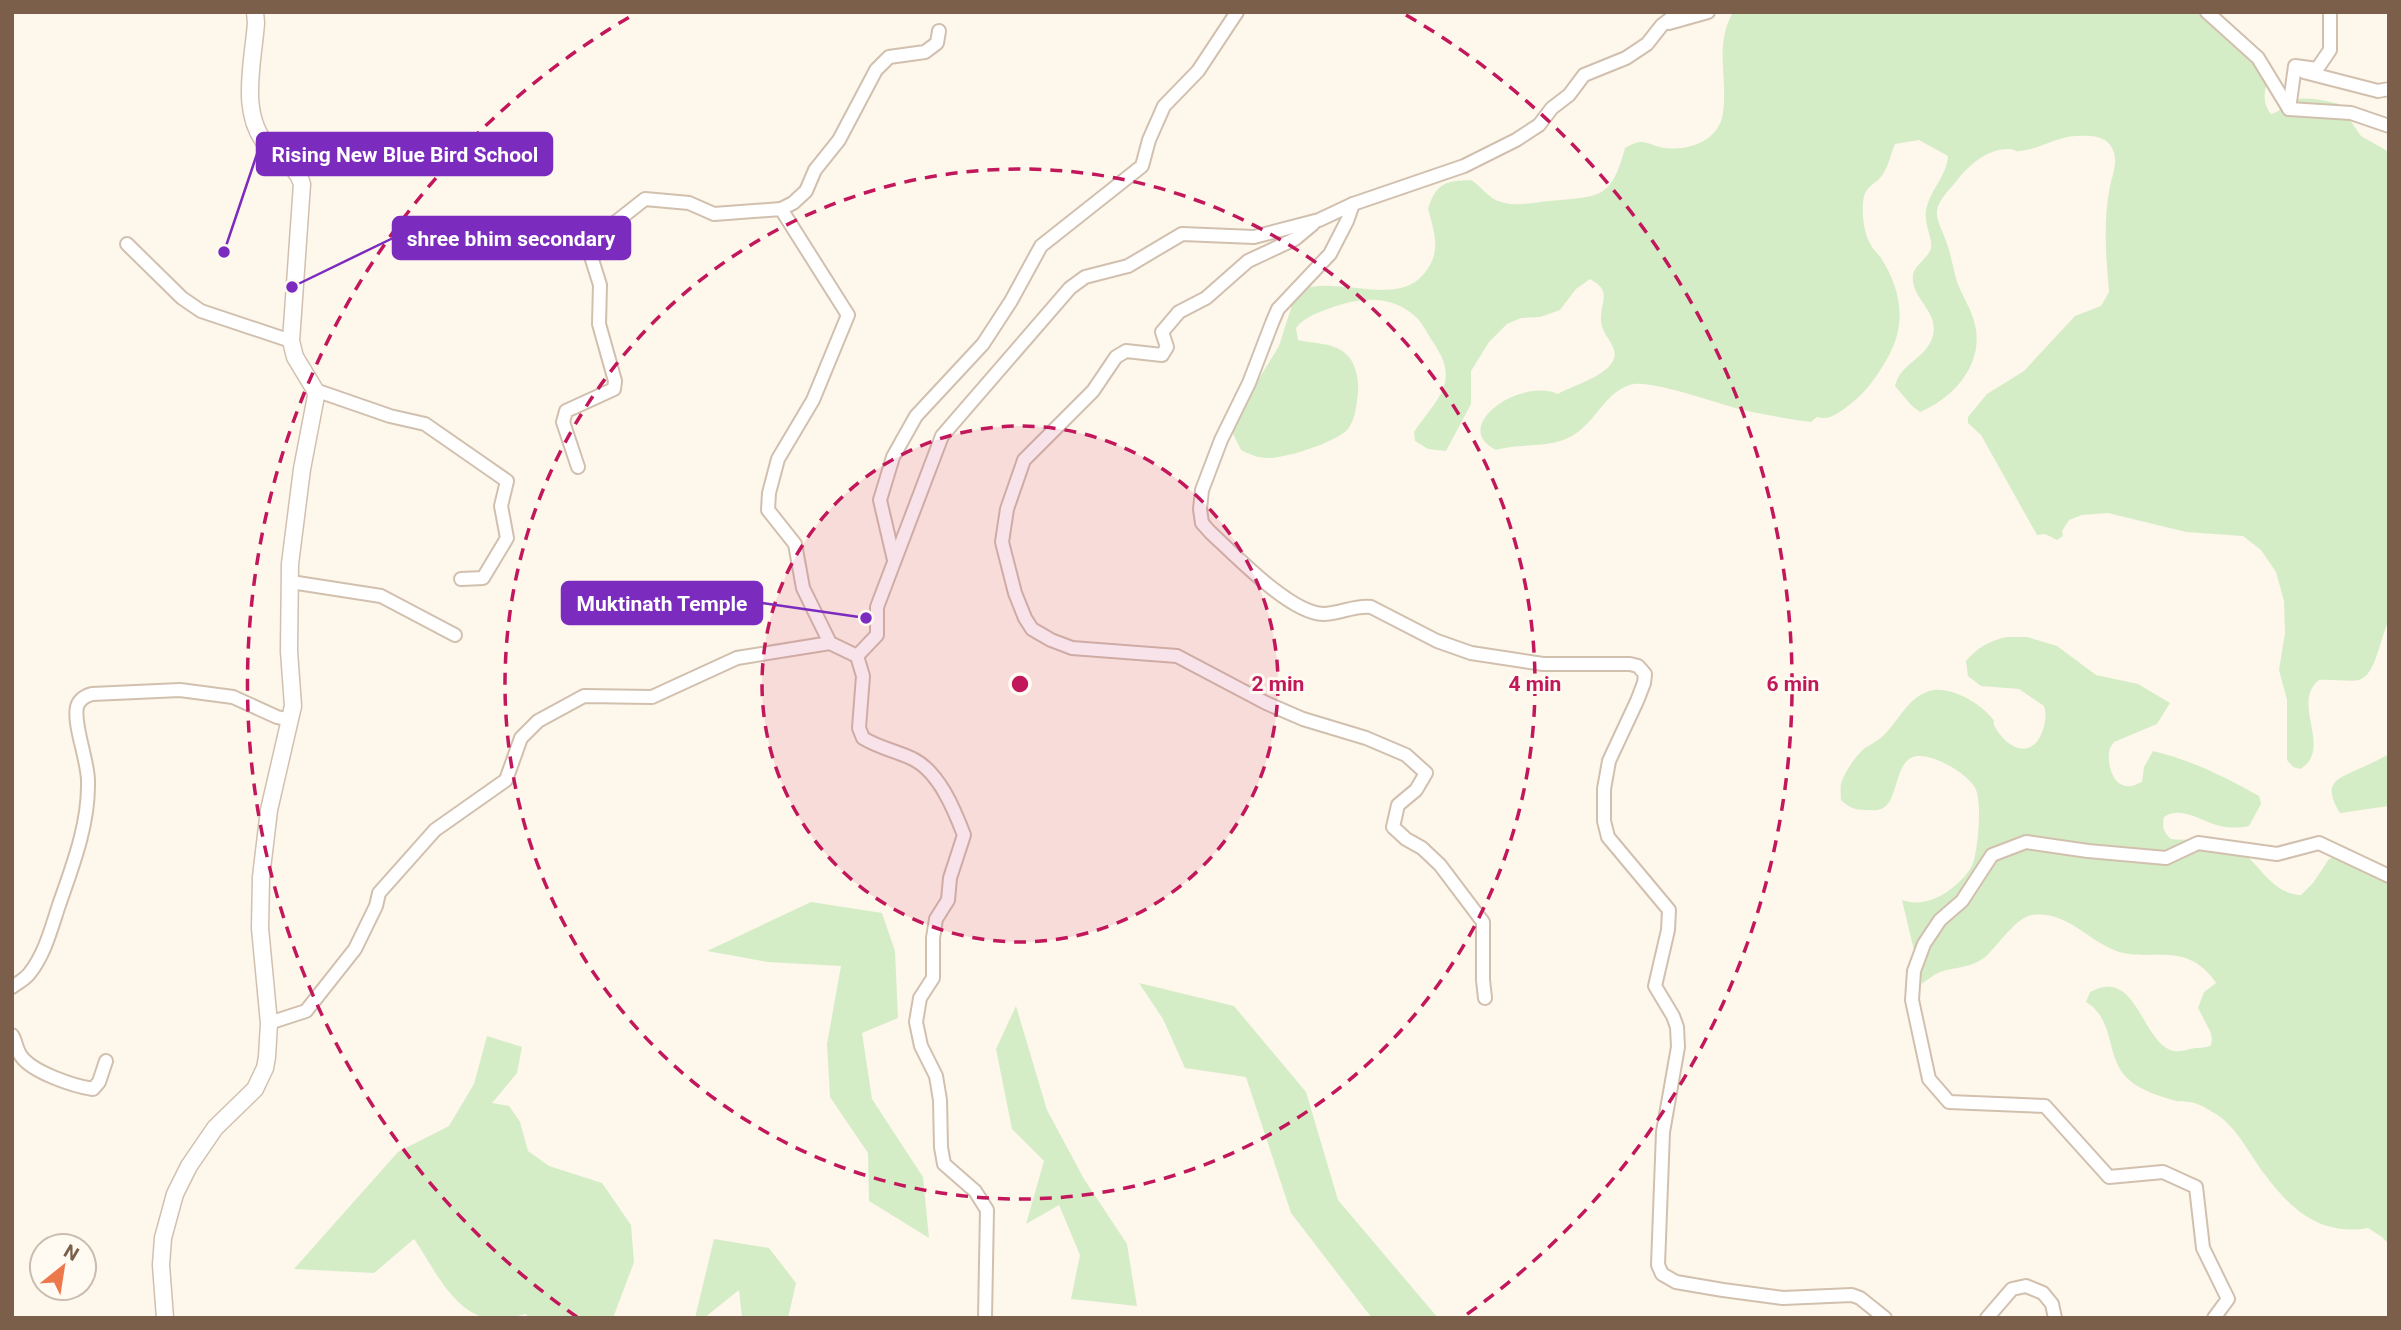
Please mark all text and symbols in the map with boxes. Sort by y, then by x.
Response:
callout: Rising New Blue Bird School [257,133,552,175]
text: Rising New Blue Bird School [272,143,538,167]
callout: shree bhim secondary [393,217,630,259]
text: shree bhim secondary [407,227,616,251]
callout: Muktinath Temple [562,582,762,624]
text: Muktinath Temple [577,592,747,616]
centre of rings [1008,672,1032,696]
text: 2 min [1252,672,1304,696]
text: 4 min [1509,672,1561,696]
text: 6 min [1767,672,1819,696]
north arrow [28,1232,98,1302]
text: N [60,1239,83,1266]

